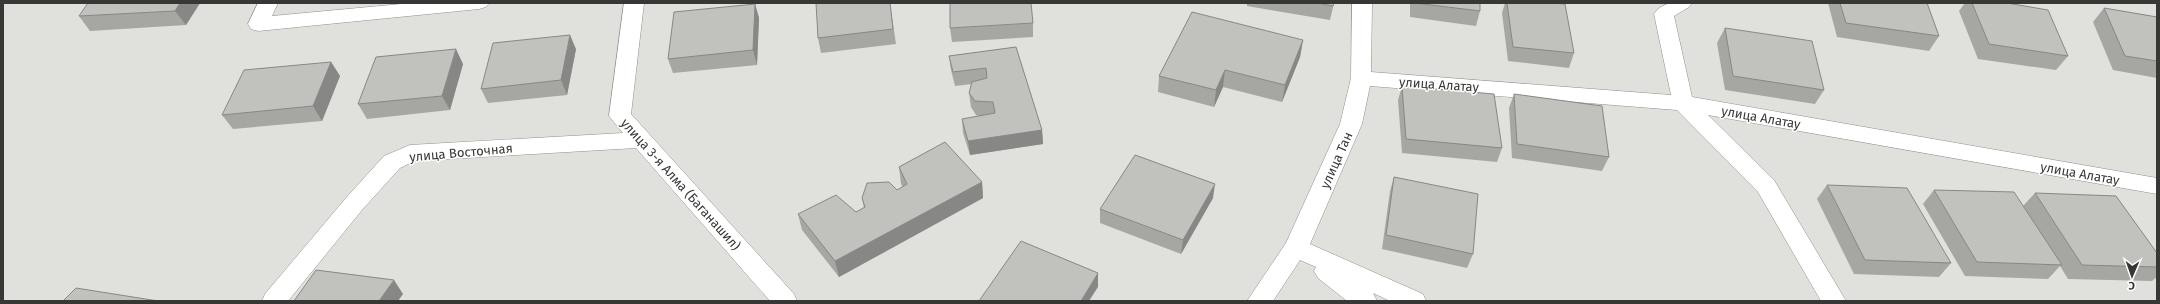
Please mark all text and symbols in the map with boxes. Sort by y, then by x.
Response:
street label: улица Алатау [1399,74,1480,95]
street label: улица Алатау [1720,103,1802,132]
street label: улица 3-я Алма (Баганашил) [618,116,744,253]
street label: улица Тан [1317,130,1356,191]
street label: улица Восточная [409,141,513,164]
street label: улица Алатау [2039,159,2121,188]
north arrow [2112,256,2152,296]
text: С [2128,279,2135,292]

